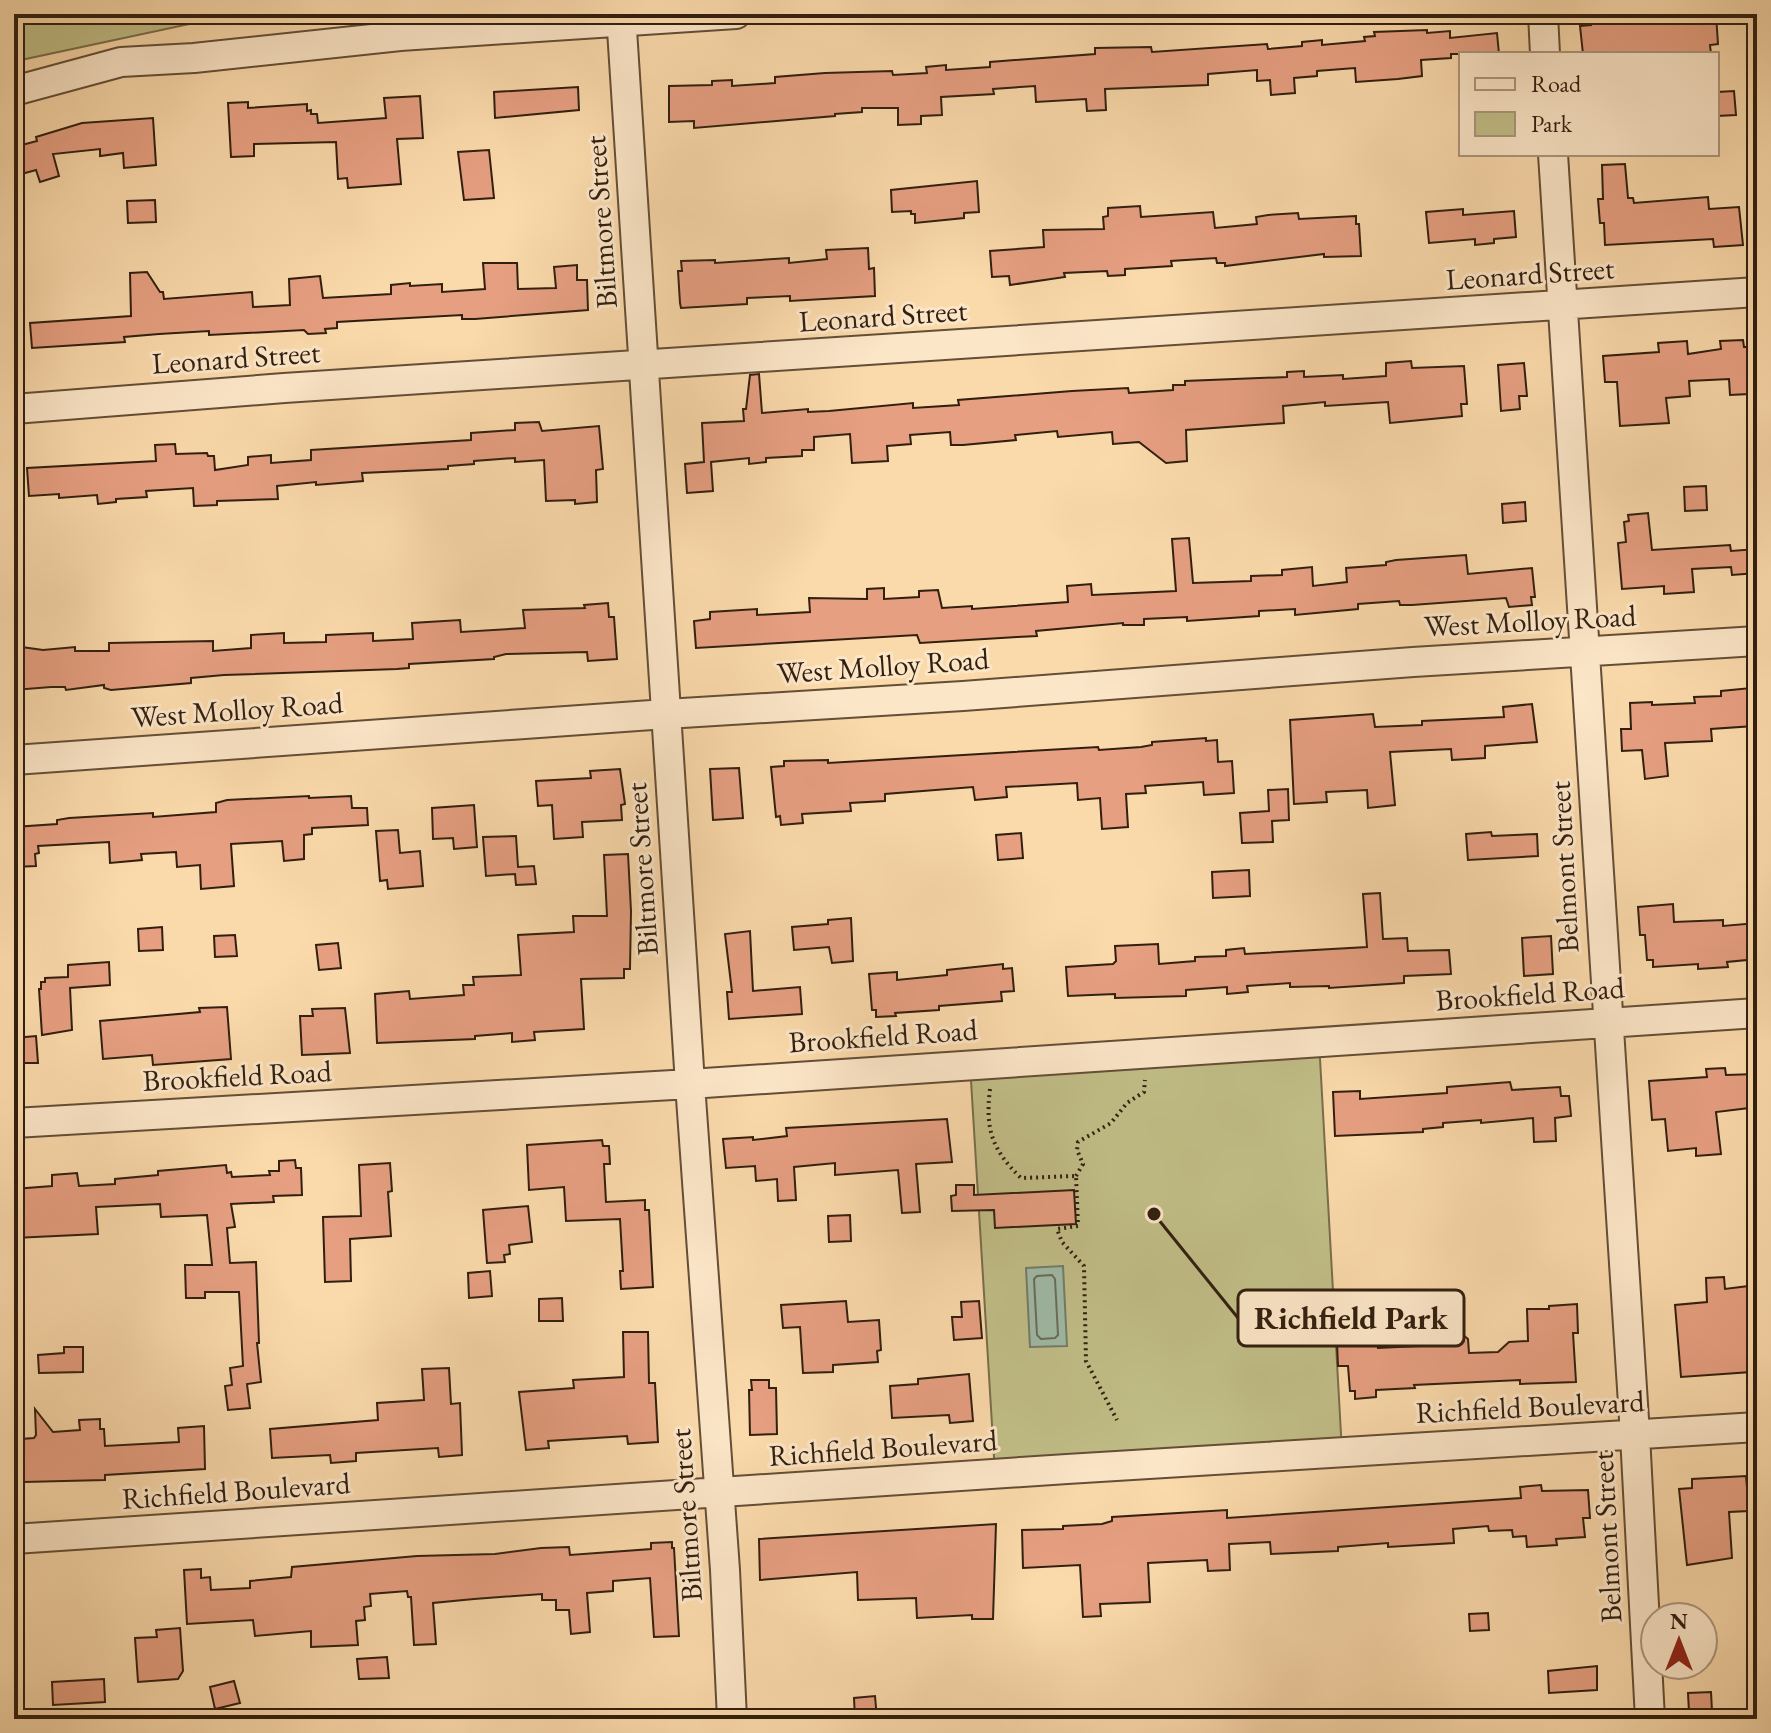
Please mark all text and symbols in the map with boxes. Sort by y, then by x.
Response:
legend [1459,52,1719,156]
text: Road [1531,68,1582,99]
text: Park [1531,108,1573,139]
street label: Biltmore Street [575,134,626,310]
street label: Leonard Street [1444,248,1616,299]
street label: Leonard Street [797,290,969,341]
street label: Leonard Street [150,332,322,383]
street label: West Molloy Road [1423,595,1638,646]
street label: West Molloy Road [776,639,991,692]
street label: West Molloy Road [130,683,345,736]
street label: Belmont Street [1539,780,1587,954]
street label: Biltmore Street [616,781,667,957]
street label: Brookfield Road [1434,967,1627,1020]
street label: Brookfield Road [787,1009,980,1062]
street label: Brookfield Road [141,1051,333,1100]
callout: Richfield Park [1238,1290,1464,1346]
text: Richfield Park [1254,1297,1449,1339]
street label: Richfield Boulevard [1415,1381,1646,1432]
street label: Richfield Boulevard [767,1420,999,1475]
street label: Biltmore Street [660,1427,711,1603]
street label: Belmont Street [1582,1450,1630,1624]
street label: Richfield Boulevard [120,1463,352,1518]
north arrow [1639,1601,1719,1681]
text: N [1670,1607,1688,1636]

